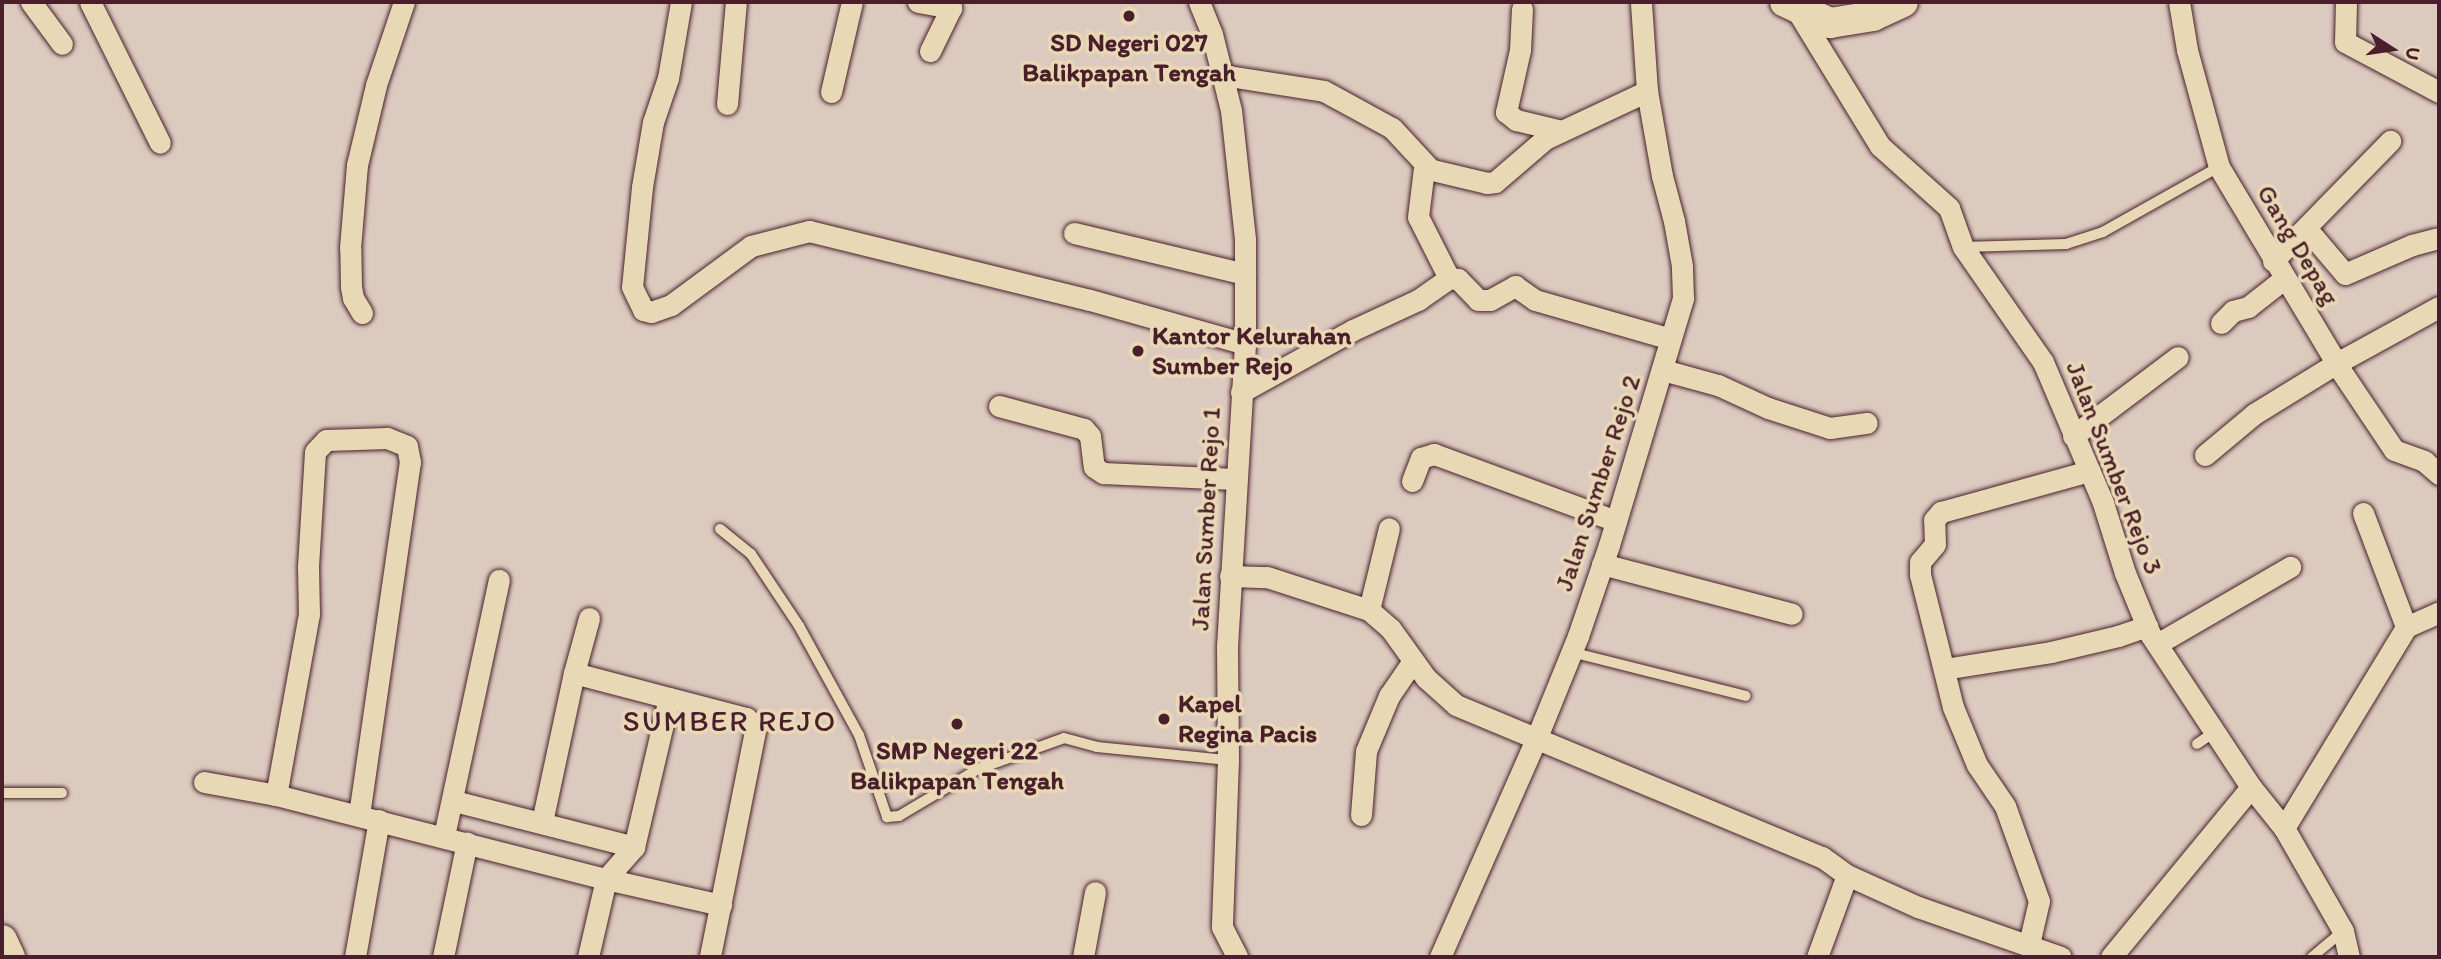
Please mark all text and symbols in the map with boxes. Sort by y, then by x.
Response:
marker: SD Negeri 027 Balikpapan Tengah [1121,8,1137,24]
north arrow [2357,14,2427,84]
place label: SD Negeri 027 Balikpapan Tengah [1024,27,1234,88]
text: U [2400,45,2426,62]
street label: Gang Depag [2250,179,2346,311]
place label: Kantor Kelurahan Sumber Rejo [1152,320,1352,382]
marker: Kantor Kelurahan Sumber Rejo [1130,343,1146,359]
street label: Jalan Sumber Rejo 3 [2059,357,2169,579]
street label: Jalan Sumber Rejo 2 [1548,371,1648,595]
street label: Jalan Sumber Rejo 1 [1185,406,1227,632]
place label: Kapel Regina Pacis [1178,688,1317,750]
district label: SUMBER REJO [624,703,836,739]
marker: Kapel Regina Pacis [1156,711,1172,727]
marker: SMP Negeri 22 Balikpapan Tengah [949,716,965,732]
place label: SMP Negeri 22 Balikpapan Tengah [852,735,1062,796]

